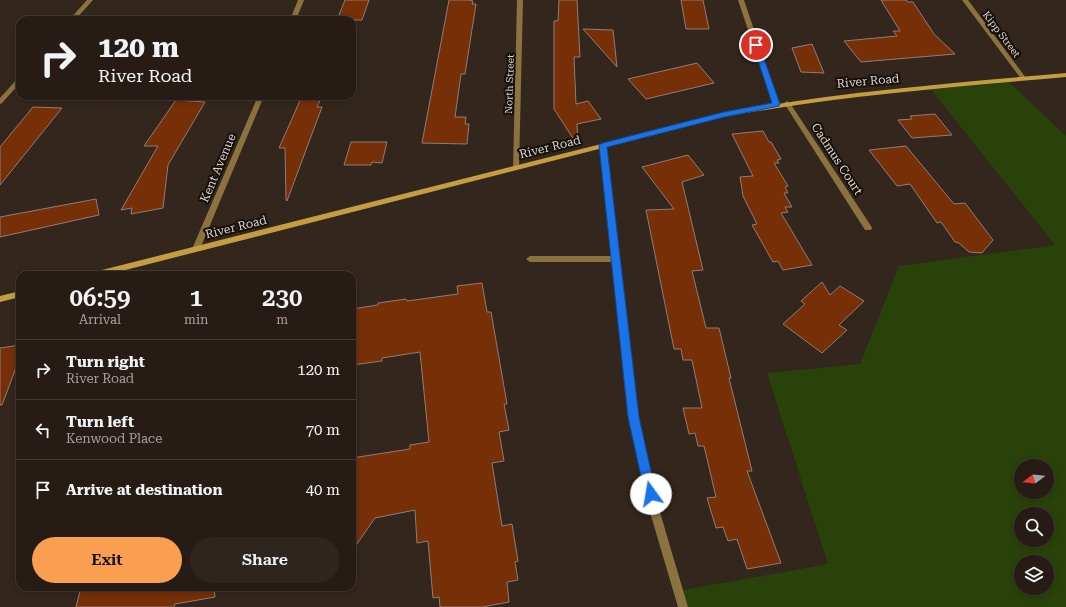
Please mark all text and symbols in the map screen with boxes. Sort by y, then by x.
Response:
street label: Kipp Street [981,9,1023,60]
pin [739,28,773,62]
text: 120 m [98,31,179,64]
icon: right [32,32,84,84]
icon: arrive [745,34,767,56]
street label: North Street [503,54,516,114]
text: River Road [98,65,192,86]
street label: River Road [836,71,900,91]
street label: Cadmus Court [809,120,866,198]
street label: Kent Avenue [197,131,239,204]
street label: River Road [518,133,583,161]
street label: River Road [204,213,269,241]
text: 06:59 [70,284,130,312]
text: 1 [190,284,203,312]
text: 230 [262,284,302,312]
text: Arrival [79,312,121,327]
text: min [184,312,208,327]
text: m [276,312,288,327]
text: Turn right [66,353,145,371]
icon: right [32,359,54,381]
text: 120 m [297,361,340,379]
text: River Road [66,371,134,386]
text: Turn left [66,413,134,431]
icon: left [32,419,54,441]
text: 70 m [306,421,340,439]
text: Kenwood Place [66,431,162,446]
north arrow [1014,459,1054,499]
map controls [1014,459,1054,595]
position arrow [630,473,672,515]
icon: arrive [32,479,54,501]
text: Arrive at destination [66,481,222,499]
text: 40 m [306,481,340,499]
button: search [1014,507,1054,547]
button: Exit [32,537,182,583]
button: Share [190,537,340,583]
button: layers [1014,555,1054,595]

